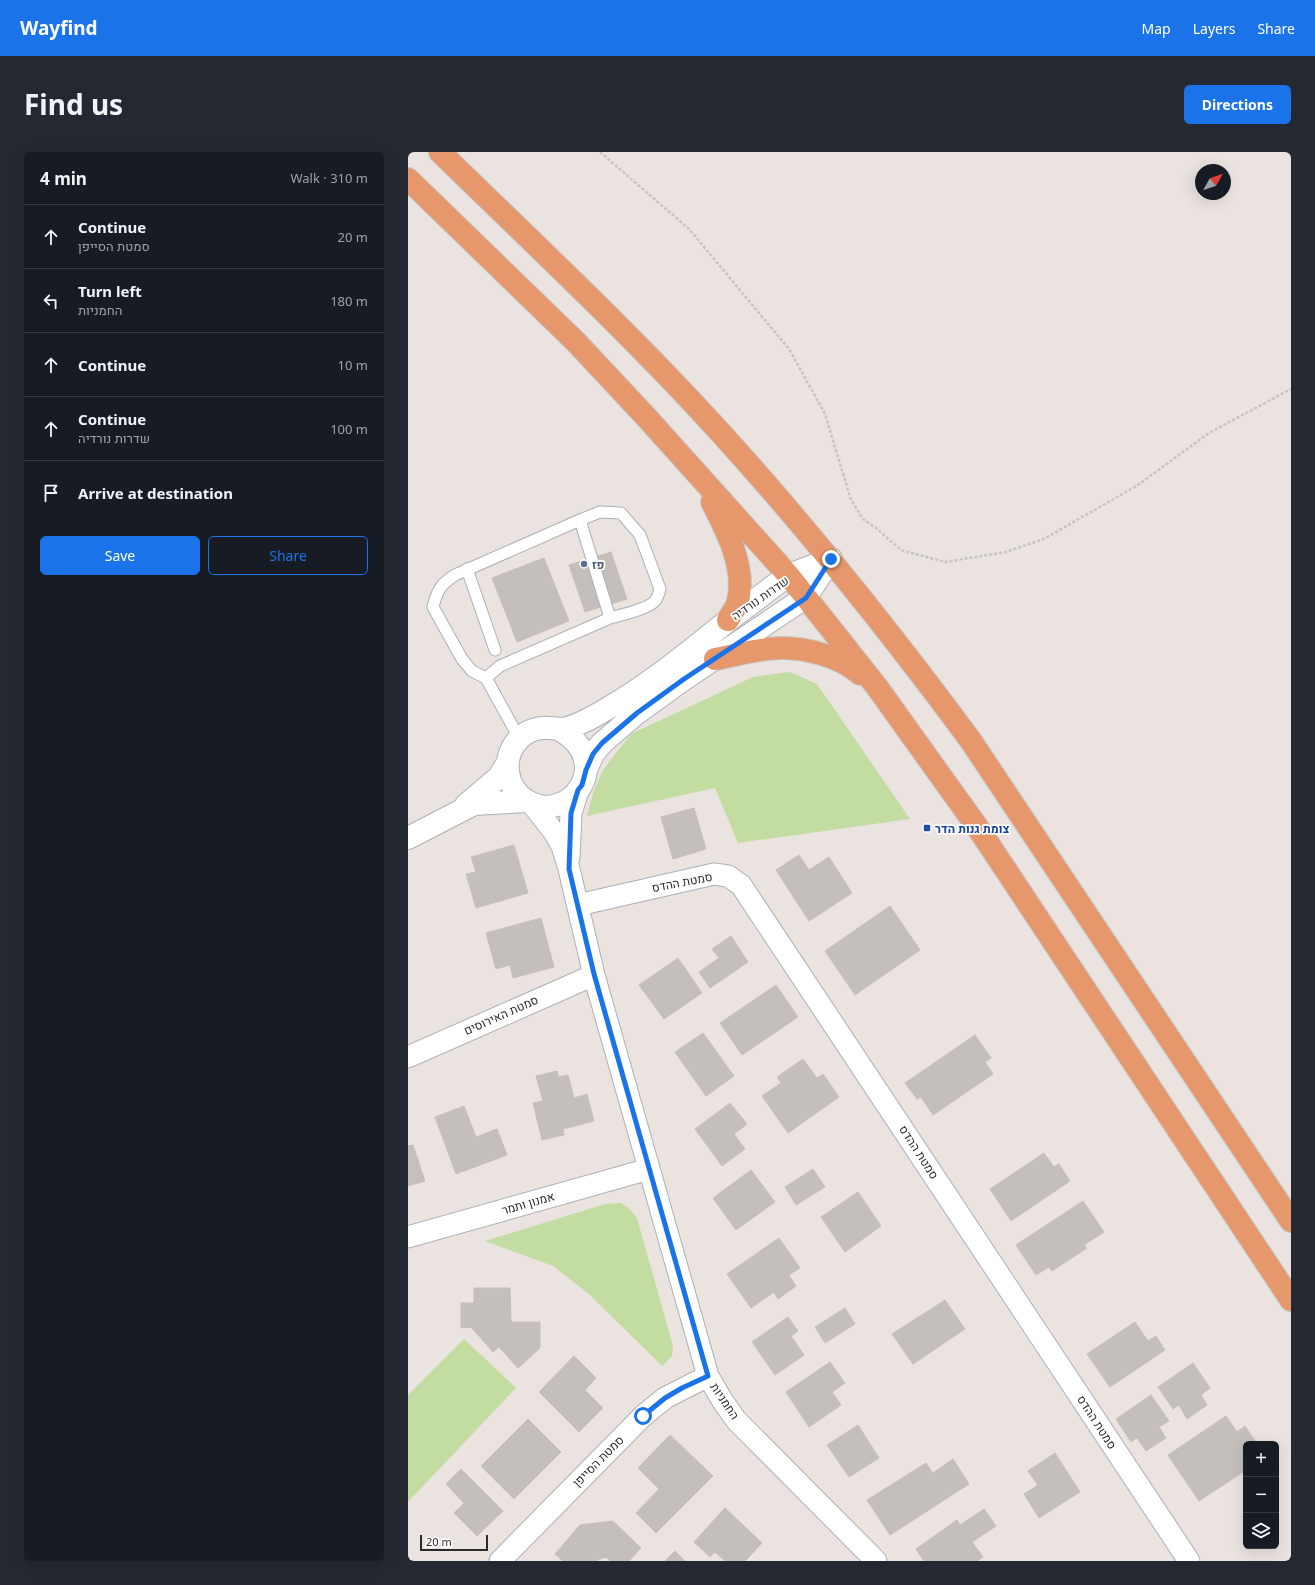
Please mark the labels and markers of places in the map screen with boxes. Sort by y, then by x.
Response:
place label: פז [592,556,605,573]
marker: פז [579,559,589,569]
place label: צומת גנות הדר [935,820,1009,837]
marker: צומת גנות הדר [922,823,932,833]

